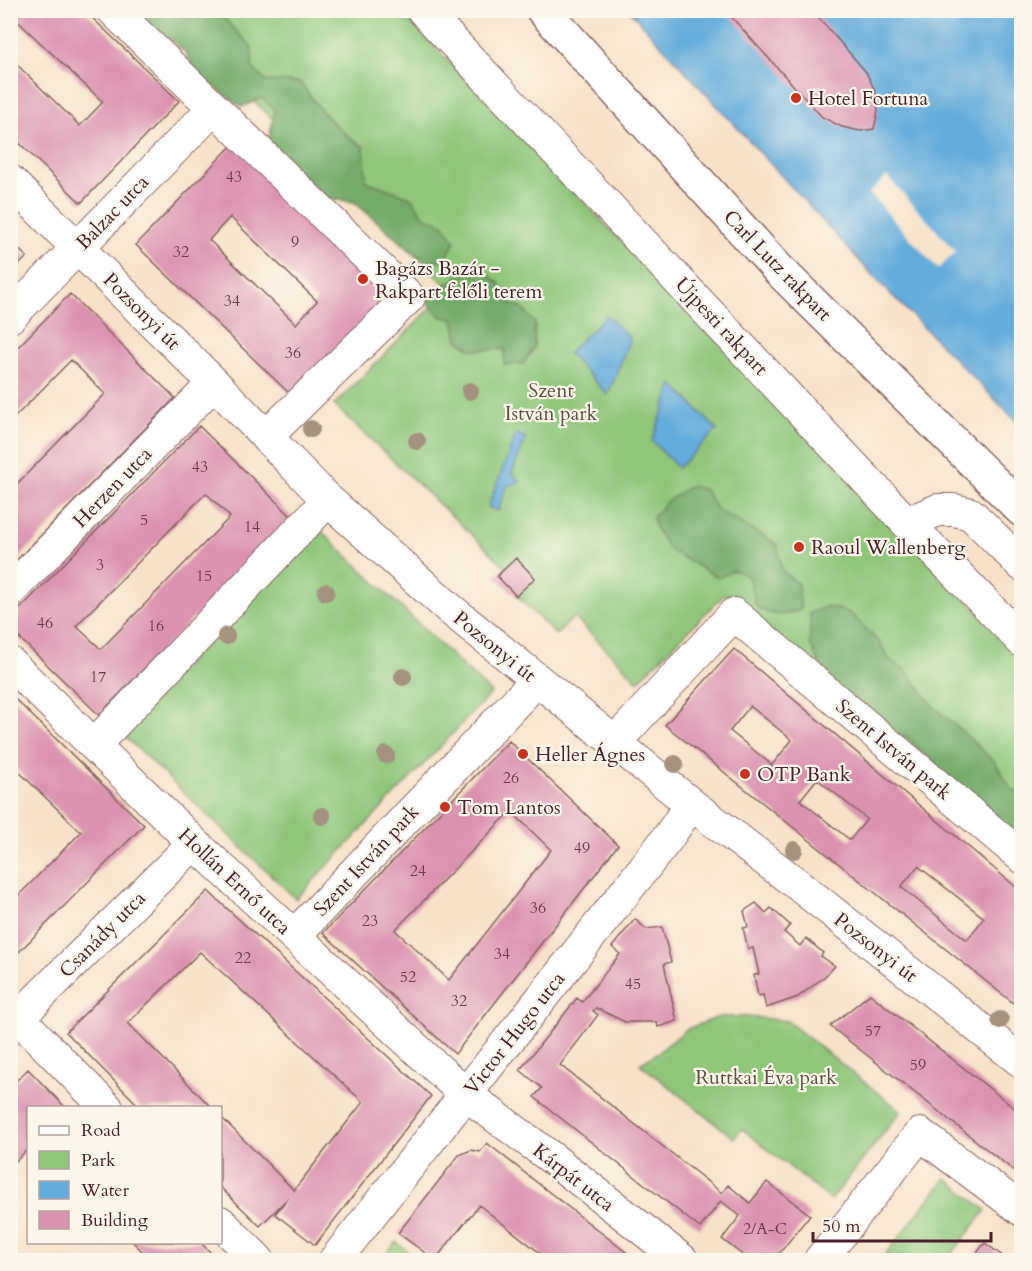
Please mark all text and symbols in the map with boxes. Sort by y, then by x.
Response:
place label: Hotel Fortuna [808,85,929,112]
marker: Hotel Fortuna [789,91,803,105]
house number: 43 [226,166,242,188]
street label: Balzac utca [70,169,155,256]
street label: Carl Lutz rakpart [718,204,838,327]
house number: 9 [291,231,299,253]
house number: 32 [173,241,189,263]
place label: Bagázs Bazár - Rakpart felőli terem [375,255,542,305]
street label: Pozsonyi út [97,267,187,356]
street label: Újpesti rakpart [669,271,775,382]
marker: Bagázs Bazár - Rakpart felőli terem [356,272,370,286]
house number: 34 [224,290,240,312]
house number: 36 [285,342,301,364]
park label: Szent István park [505,377,598,427]
street label: Herzen utca [67,441,158,534]
house number: 43 [192,456,208,478]
house number: 5 [140,509,148,531]
house number: 14 [244,516,260,538]
place label: Raoul Wallenberg [811,534,966,561]
marker: Raoul Wallenberg [792,540,806,554]
house number: 3 [96,554,104,576]
house number: 15 [196,565,212,587]
street label: Pozsonyi út [448,605,542,689]
house number: 46 [37,612,53,634]
house number: 16 [148,615,164,637]
house number: 17 [90,666,106,688]
street label: Szent István park [830,693,958,806]
place label: Heller Ágnes [535,741,645,768]
marker: Heller Ágnes [516,747,530,761]
place label: OTP Bank [757,761,851,788]
house number: 26 [503,767,519,789]
marker: OTP Bank [738,767,752,781]
place label: Tom Lantos [457,794,561,821]
street label: Szent István park [307,798,425,922]
marker: Tom Lantos [438,800,452,814]
street label: Hollán Ernő utca [172,822,297,941]
house number: 49 [574,837,590,859]
house number: 24 [410,860,426,882]
street label: Csanády utca [53,885,152,984]
house number: 36 [530,897,546,919]
street label: Pozsonyi út [828,906,924,989]
house number: 23 [362,910,378,932]
house number: 34 [494,943,510,965]
house number: 22 [235,947,251,969]
house number: 52 [400,966,416,988]
street label: Victor Hugo utca [458,966,571,1100]
house number: 45 [625,973,641,995]
house number: 32 [451,990,467,1012]
house number: 57 [865,1020,881,1042]
house number: 59 [910,1054,926,1076]
park label: Ruttkai Éva park [695,1064,837,1091]
legend [27,1106,222,1244]
text: Road [81,1118,121,1143]
street label: Kárpát utca [527,1137,620,1218]
text: Park [81,1148,116,1173]
text: Water [80,1178,130,1203]
scale bar [813,1205,992,1243]
text: Building [81,1208,149,1233]
text: 50 m [822,1214,861,1239]
house number: 2/A-C [743,1218,787,1240]

